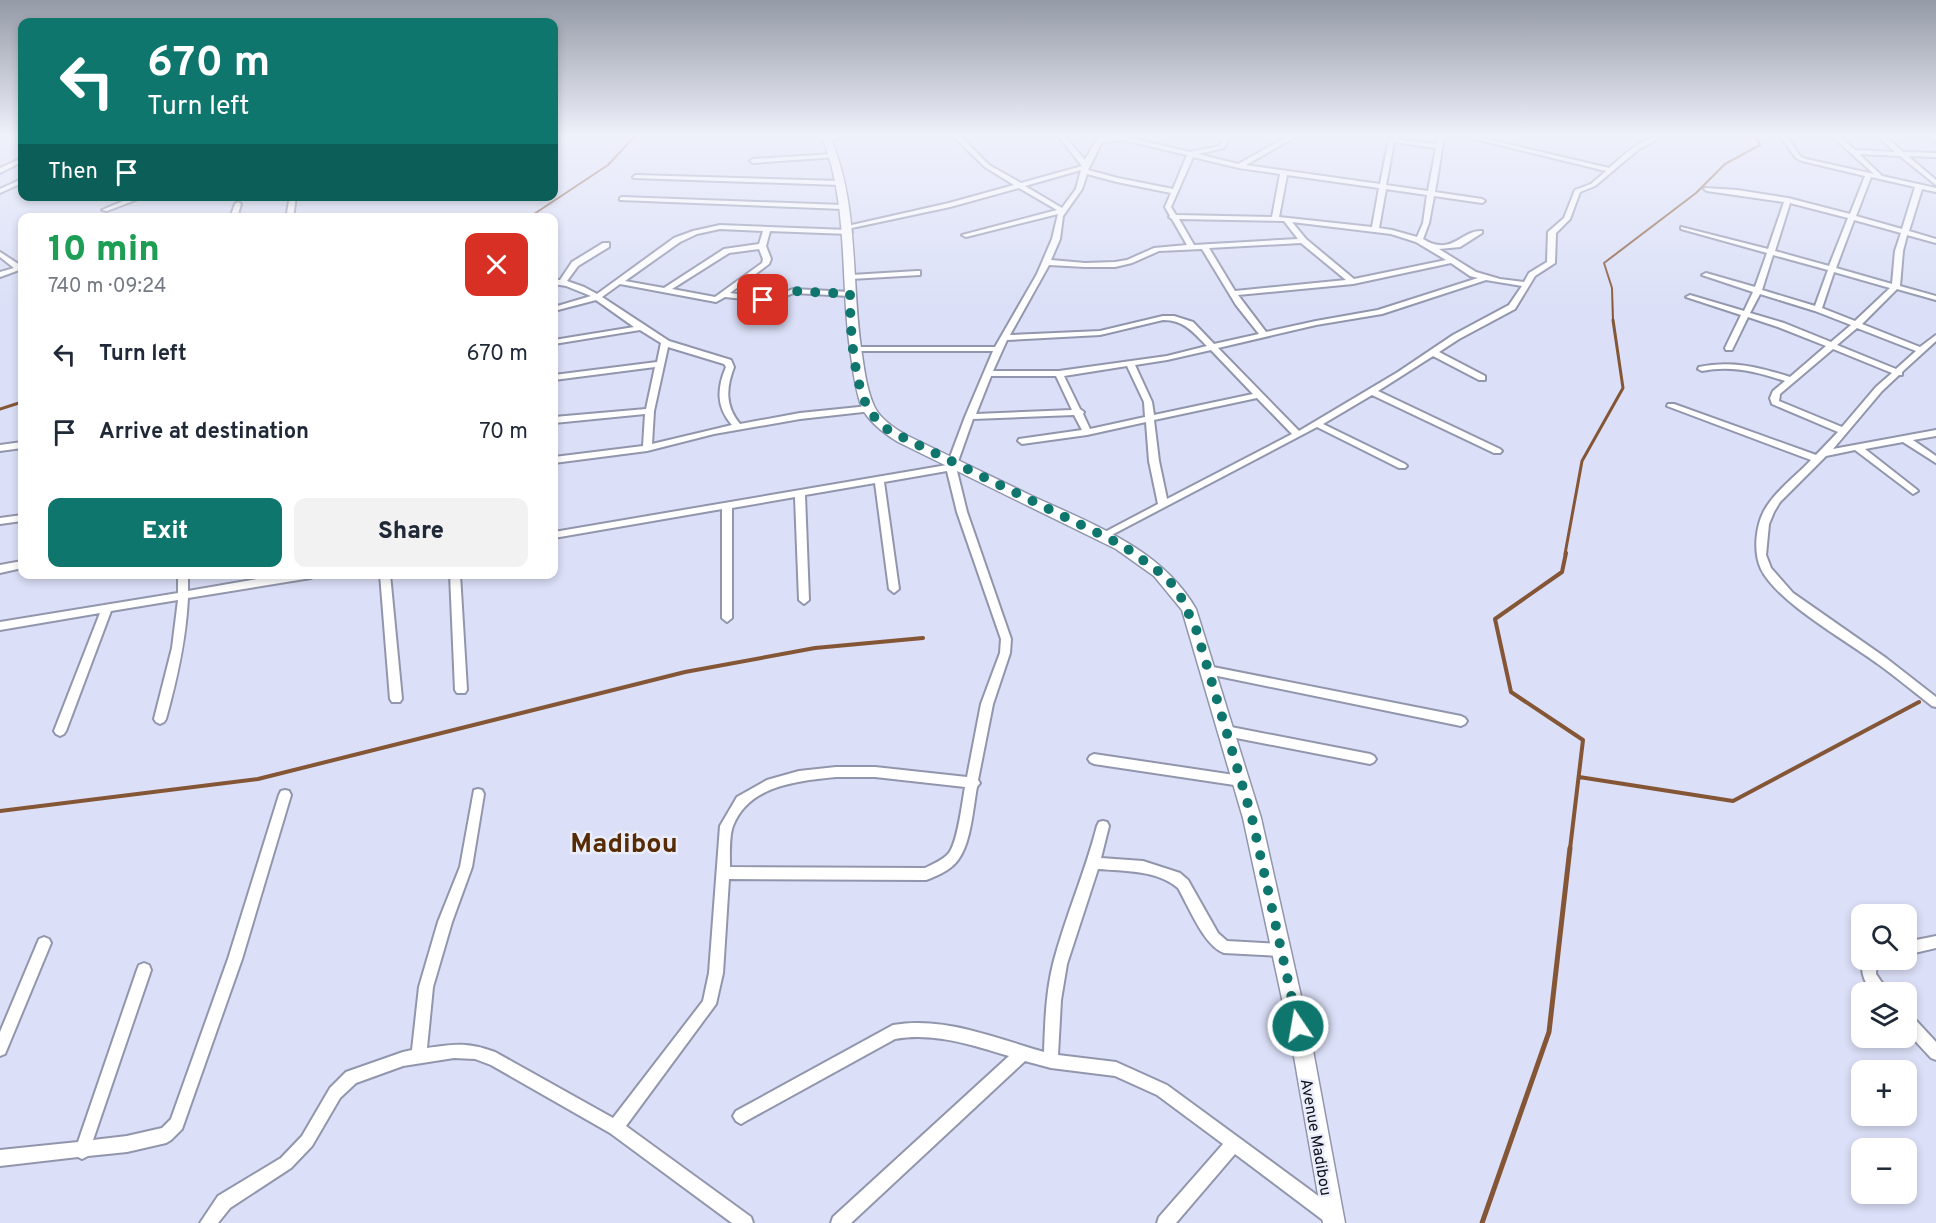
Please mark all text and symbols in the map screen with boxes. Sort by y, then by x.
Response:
text: 670 m [147,38,270,91]
icon: left [48,42,126,120]
text: Turn left [147,90,249,124]
icon: arrive [110,156,143,189]
text: Then [48,159,98,186]
text: 10 min [48,228,160,274]
button: close [465,233,528,296]
text: 740 m · 09:24 [48,274,166,300]
pin [737,274,788,325]
icon: arrive [746,283,779,316]
icon: left [48,338,81,371]
text: Turn left [99,341,187,368]
text: 670 m [467,341,528,368]
icon: arrive [48,416,81,449]
text: Arrive at destination [99,419,309,446]
text: 70 m [479,419,528,446]
button: Exit [48,498,282,567]
button: Share [294,498,528,567]
district label: Madibou [570,828,678,862]
map controls [1851,904,1917,1204]
button: search [1851,904,1917,970]
button: layers [1851,982,1917,1048]
position arrow [1266,994,1330,1058]
button: + [1851,1060,1917,1126]
street label: Avenue Madibou [1295,1077,1335,1197]
button: − [1851,1138,1917,1204]

